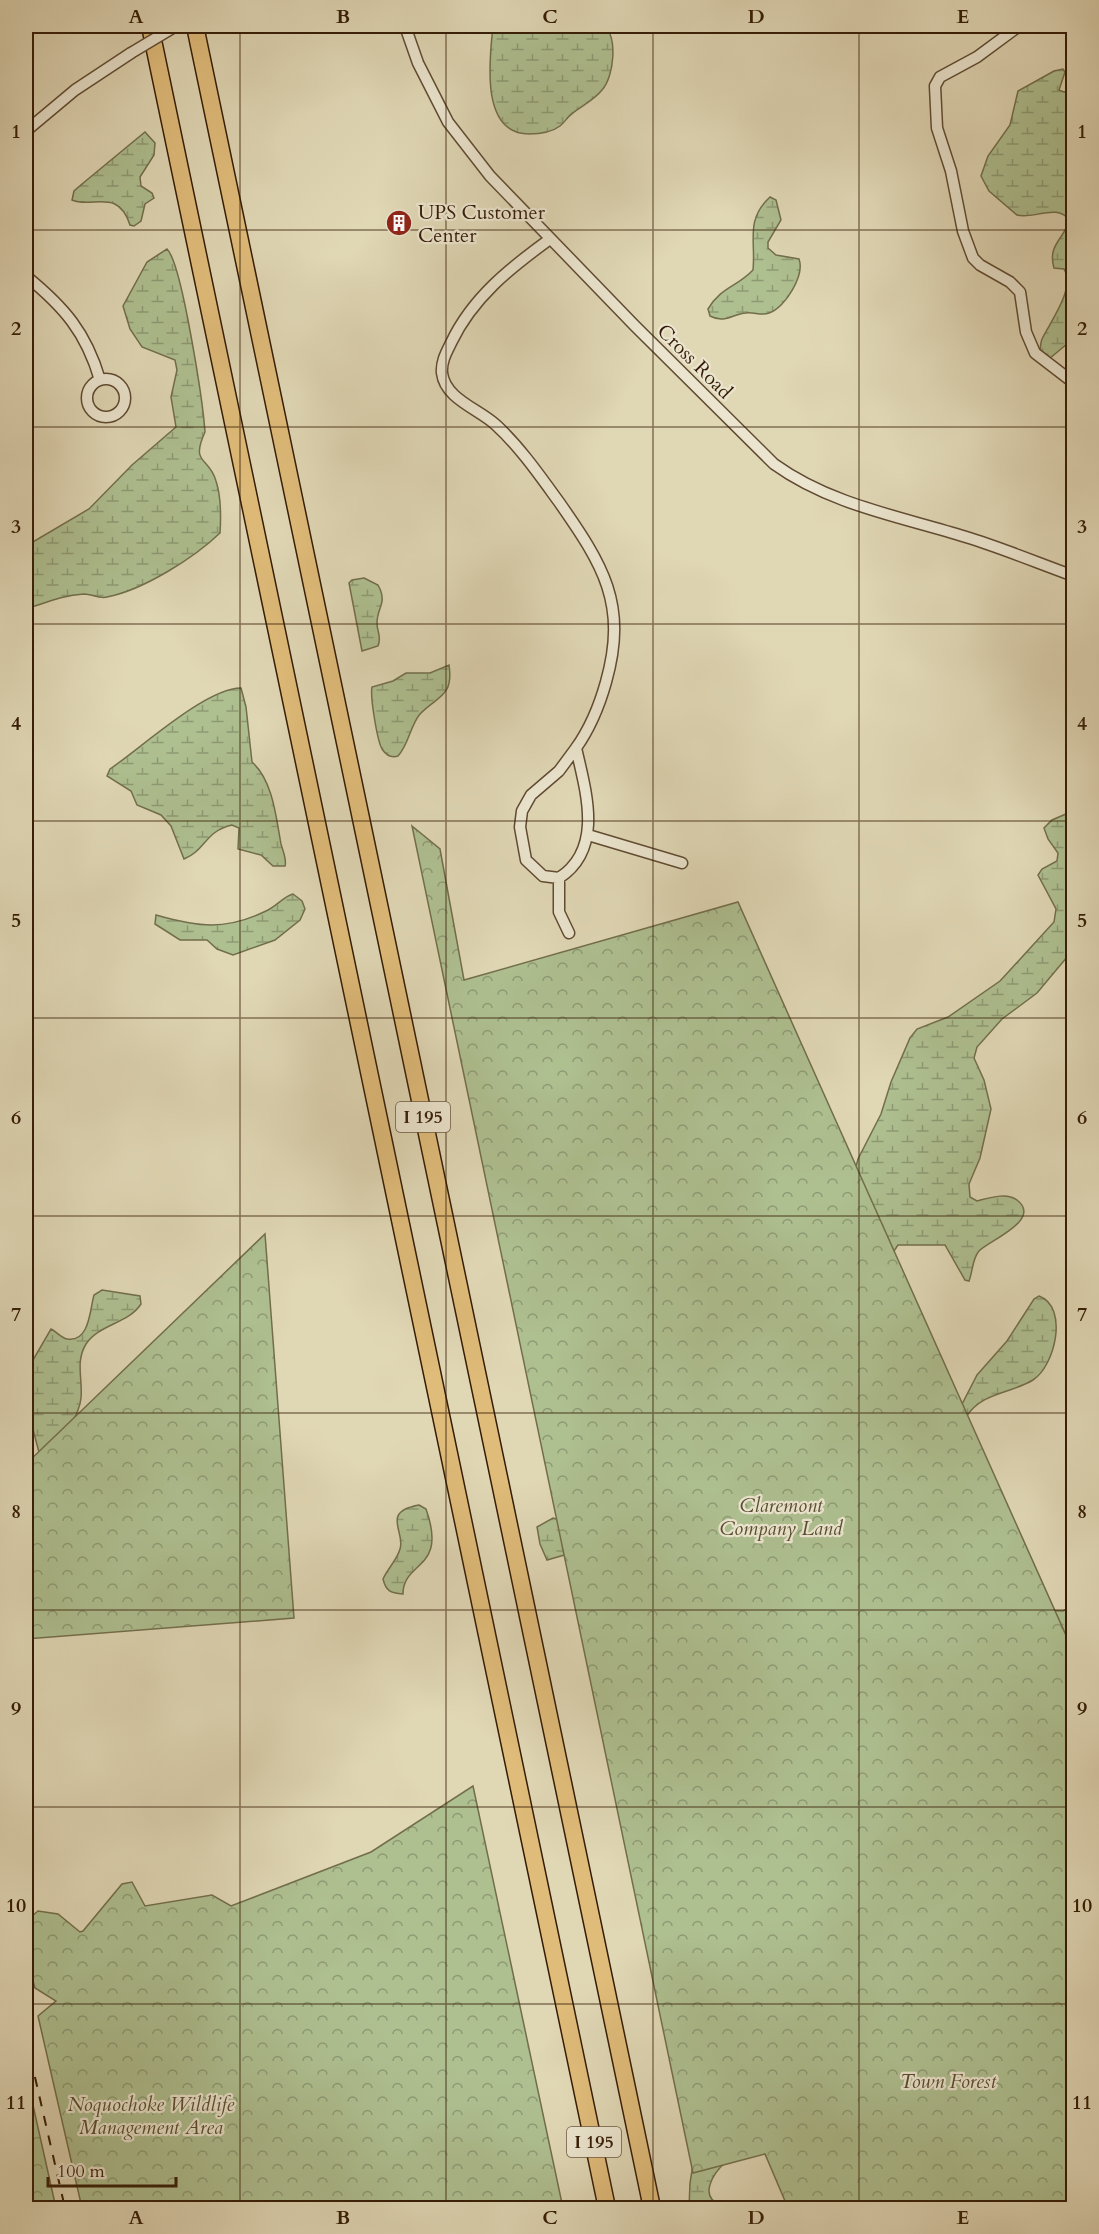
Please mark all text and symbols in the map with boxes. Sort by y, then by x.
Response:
text: A [128,3,144,30]
text: B [336,3,350,30]
text: C [542,3,558,30]
text: D [747,3,765,30]
text: E [957,3,969,30]
text: 1 [11,118,21,145]
text: 1 [1077,118,1087,145]
place label: UPS Customer Center [418,199,546,249]
building icon: UPS Customer Center [384,208,414,238]
text: 2 [11,315,21,342]
text: 2 [1077,315,1087,342]
street label: Cross Road [651,318,738,405]
text: 3 [11,513,21,540]
text: 3 [1077,513,1087,540]
text: 4 [11,710,21,737]
text: 4 [1077,710,1087,737]
text: 5 [11,907,21,934]
text: 5 [1077,907,1087,934]
road number: I 195 [396,1102,450,1132]
text: 6 [11,1104,21,1131]
text: 6 [1077,1104,1087,1131]
text: 7 [11,1301,21,1328]
text: 7 [1077,1301,1087,1328]
park label: Claremont Company Land [720,1492,844,1542]
text: 8 [11,1498,21,1525]
text: 8 [1077,1498,1087,1525]
text: 9 [11,1695,21,1722]
text: 9 [1077,1695,1087,1722]
text: 10 [6,1892,26,1919]
text: 10 [1072,1892,1092,1919]
park label: Town Forest [900,2068,997,2095]
text: 11 [6,2089,26,2116]
text: 11 [1072,2089,1092,2116]
park label: Noquochoke Wildlife Management Area [68,2091,235,2141]
road number: I 195 [567,2127,621,2157]
scale bar [48,2150,176,2188]
text: 100 m [57,2159,105,2184]
text: A [128,2204,144,2231]
text: B [336,2204,350,2231]
text: C [542,2204,558,2231]
text: D [747,2204,765,2231]
text: E [957,2204,969,2231]

